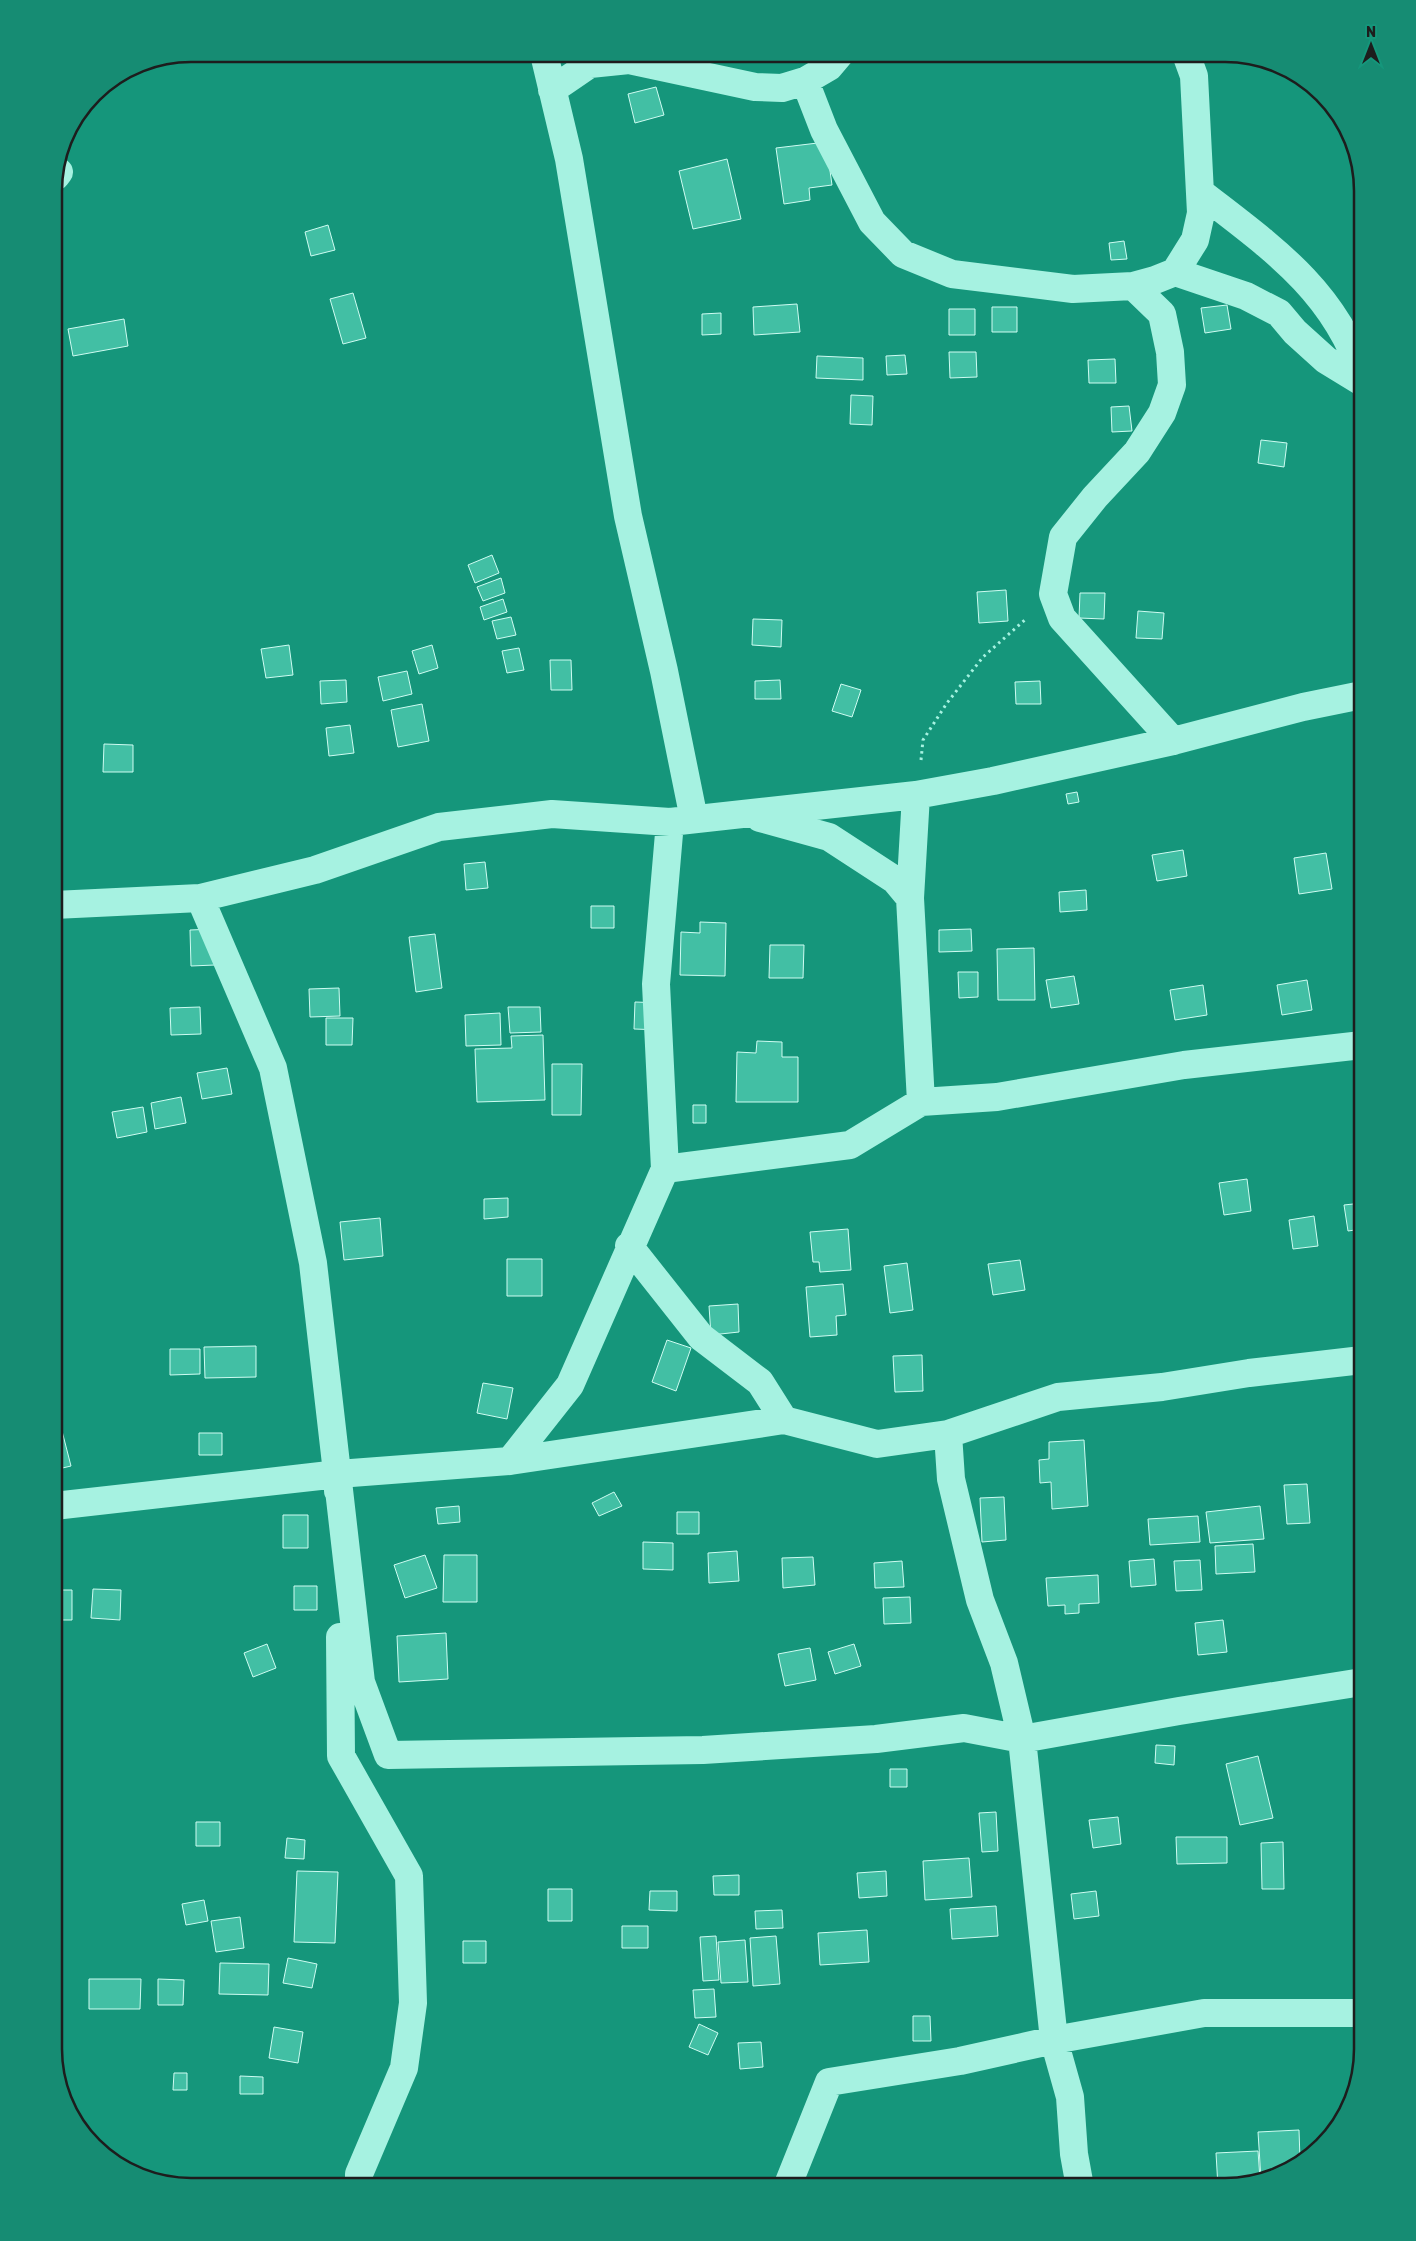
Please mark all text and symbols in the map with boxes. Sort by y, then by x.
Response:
north arrow [1346,20,1396,70]
text: N [1366,24,1376,41]

